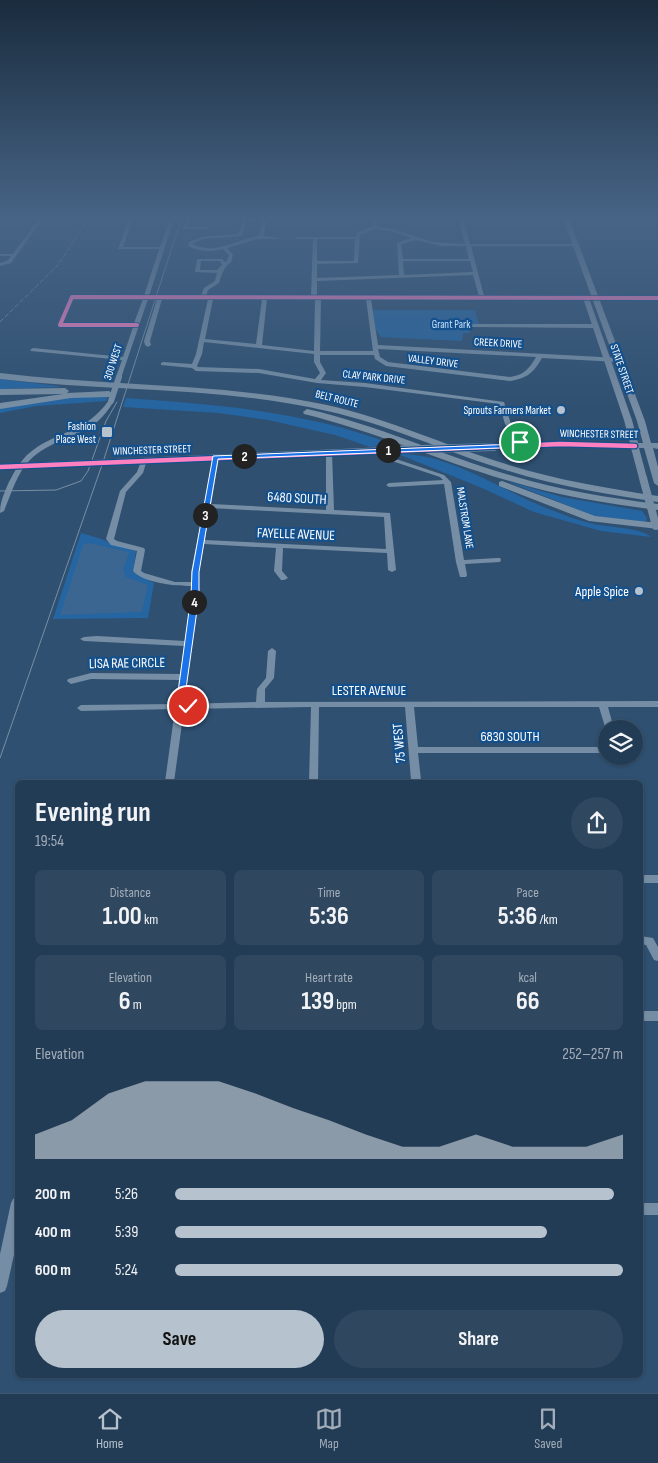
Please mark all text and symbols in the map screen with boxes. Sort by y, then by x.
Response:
park label: Grant Park [432,318,471,331]
street label: CREEK DRIVE [473,335,523,351]
street label: 300 WEST [101,342,125,382]
street label: STATE STREET [607,343,637,396]
street label: VALLEY DRIVE [407,351,459,371]
street label: CLAY PARK DRIVE [342,367,406,387]
street label: BELT ROUTE [314,387,360,411]
place label: Sprouts Farmers Market [463,404,552,417]
marker: Sprouts Farmers Market [555,404,567,416]
place label: Fashion Place West [56,420,97,446]
pin [499,421,541,463]
marker: Fashion Place West [100,425,114,439]
street label: WINCHESTER STREET [560,427,639,441]
icon: arrive [506,428,534,456]
pin: 1 [376,438,400,462]
street label: WINCHESTER STREET [112,442,192,458]
text: 1 [386,442,391,459]
pin: 2 [232,444,256,468]
text: 2 [241,448,248,465]
street label: MALSTROM LANE [454,486,476,550]
street label: 6480 SOUTH [267,488,327,508]
pin: 3 [192,502,218,528]
text: 3 [202,507,209,524]
street label: FAYELLE AVENUE [257,524,336,544]
place label: Apple Spice [574,583,629,600]
marker: Apple Spice [633,585,645,597]
pin: 4 [182,590,206,614]
text: 4 [191,594,198,611]
street label: LISA RAE CIRCLE [89,654,166,672]
street label: LESTER AVENUE [332,682,406,699]
pin [167,685,209,727]
icon: check [174,692,202,720]
map controls [598,720,643,765]
button: layers [598,720,643,765]
street label: 75 WEST [389,722,409,764]
street label: 6830 SOUTH [480,728,540,745]
text: Evening run [35,796,151,829]
button: share [571,797,623,849]
text: 19:54 [35,832,64,851]
text: Distance [110,884,151,901]
text: Time [318,884,340,901]
text: Pace [517,884,539,901]
text: 1.00 [102,901,142,932]
text: 5:36 [309,901,349,932]
text: 5:36 [498,901,537,932]
text: km [142,911,158,928]
text: /km [537,911,558,928]
text: Elevation [109,969,152,986]
text: Heart rate [305,969,353,986]
text: kcal [518,969,537,986]
text: 6 [119,986,131,1017]
text: 139 [301,986,334,1017]
text: 66 [516,986,539,1017]
text: m [131,996,142,1013]
text: bpm [334,996,357,1013]
text: Elevation [35,1045,84,1064]
text: 252–257 m [562,1045,623,1064]
text: 200 m [35,1185,70,1204]
text: 5:26 [115,1185,138,1204]
text: 400 m [35,1223,71,1242]
text: 5:39 [115,1223,138,1242]
text: 600 m [35,1261,71,1280]
text: 5:24 [115,1261,138,1280]
button: Save [35,1310,324,1368]
button: Share [334,1310,623,1368]
tab: Home [96,1405,124,1452]
tab: Map [315,1405,343,1452]
tab: Saved [534,1405,562,1452]

